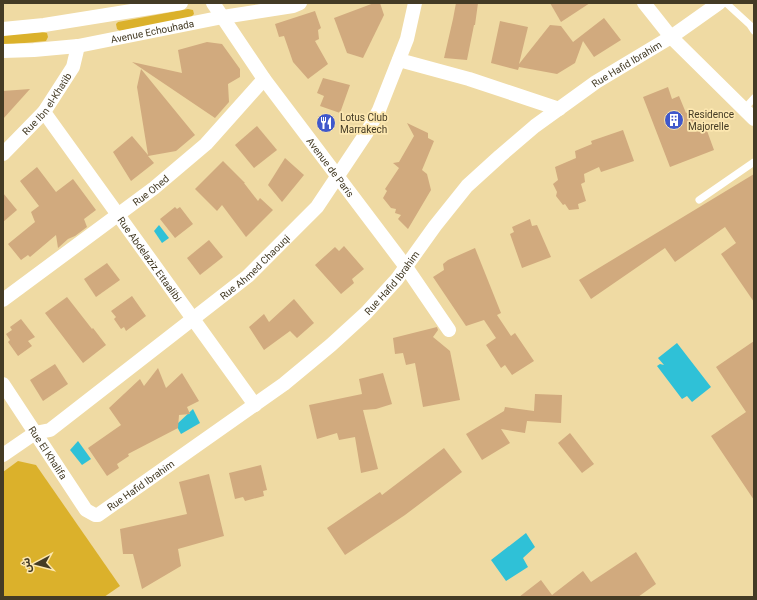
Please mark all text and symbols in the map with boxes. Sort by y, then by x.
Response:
street label: Avenue Echouhada [110,17,195,45]
street label: Rue Hafid Ibrahim [589,38,664,89]
street label: Rue Ibn el-Khatib [20,70,74,137]
building icon: Residence Majorelle [663,109,685,131]
place label: Residence Majorelle [688,109,734,132]
restaurant icon: Lotus Club Marrakech [315,112,337,134]
place label: Lotus Club Marrakech [340,112,388,135]
street label: Avenue de Paris [305,135,356,199]
street label: Rue Ohed [130,173,171,208]
street label: Rue Abdelaziz Ettaalibi [116,215,184,303]
street label: Rue Ahmed Chaouqi [218,232,292,301]
street label: Rue Hafid Ibrahim [362,248,421,317]
street label: Rue El Khalifa [27,424,70,481]
street label: Rue Hafid Ibrahim [105,458,176,513]
north arrow [16,544,56,584]
text: ش [19,557,34,573]

